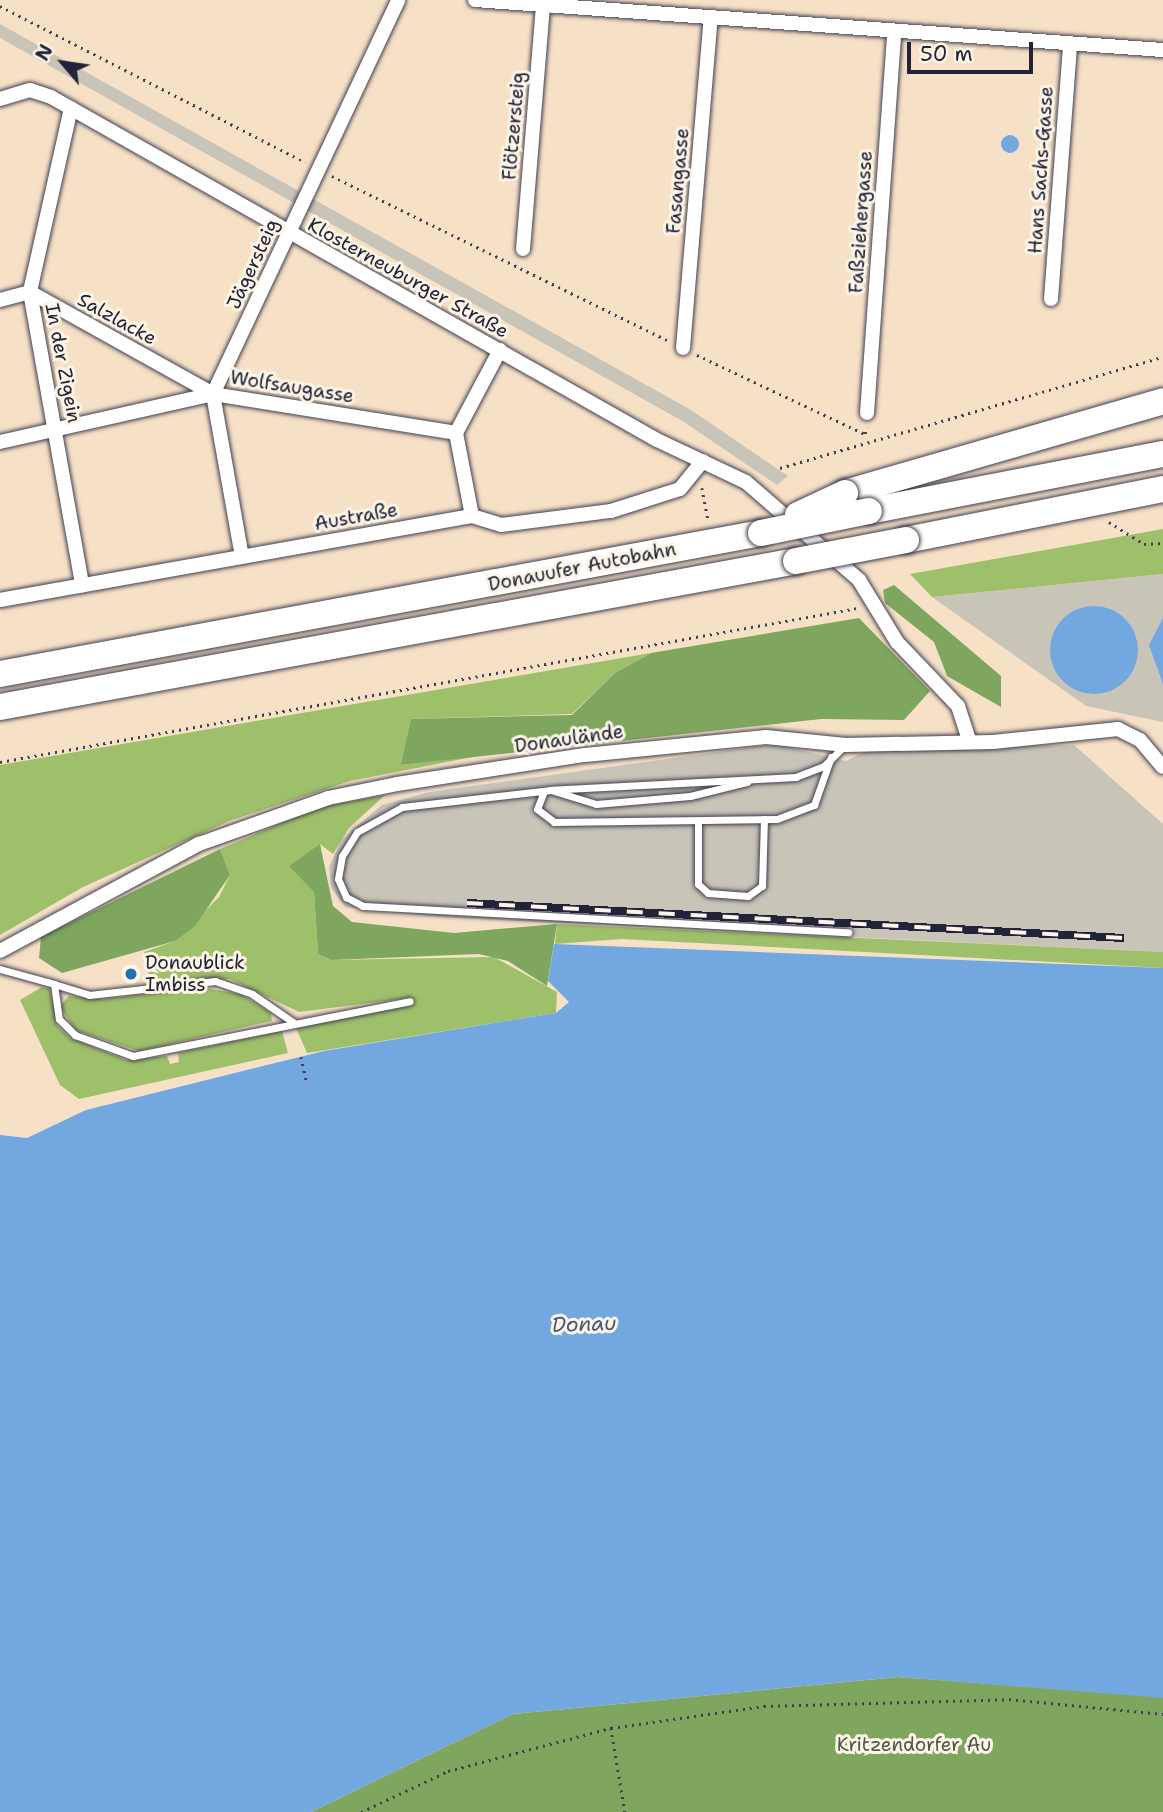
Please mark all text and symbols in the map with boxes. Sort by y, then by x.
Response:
north arrow [28,28,98,98]
scale bar [911,28,1037,72]
text: N [30,40,59,65]
text: 50 m [920,40,973,68]
street label: Flötzersteig [498,71,530,181]
street label: Hans Sachs-Gasse [1024,86,1058,254]
street label: Fasangasse [662,127,694,235]
street label: Faßziehergasse [845,150,877,294]
street label: Klosterneuburger Straße [304,213,512,343]
street label: Jägersteig [222,215,284,313]
street label: Salzlacke [74,288,160,350]
street label: In der Zigein [40,301,86,425]
street label: Wolfsaugasse [229,366,355,408]
street label: Austraße [312,498,400,536]
street label: Donauufer Autobahn [486,538,678,596]
street label: Donaulände [513,720,625,758]
place label: Donaublick Imbiss [145,952,245,996]
marker: Donaublick Imbiss [123,966,139,982]
water label: Donau [551,1310,617,1338]
park label: Kritzendorfer Au [837,1734,991,1756]

